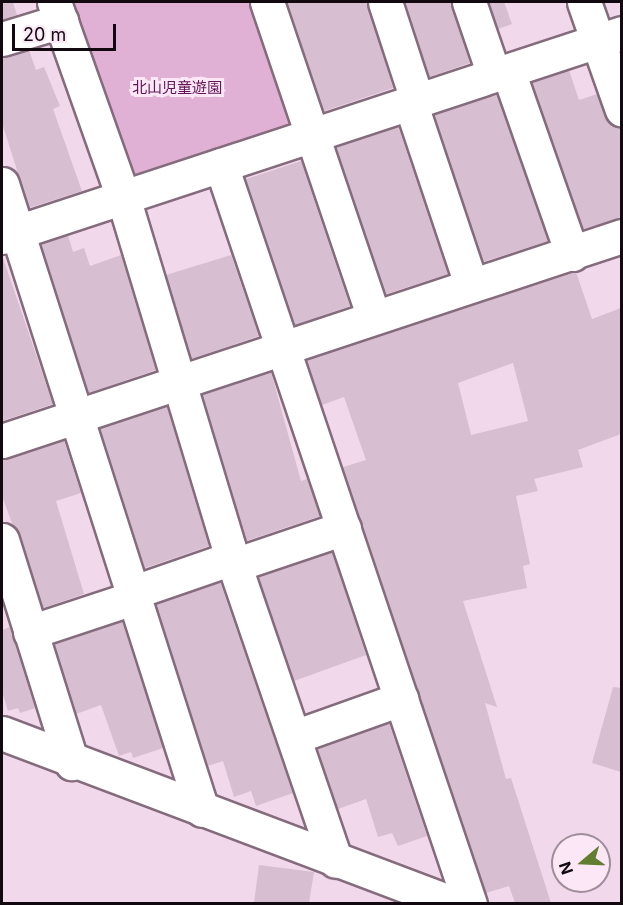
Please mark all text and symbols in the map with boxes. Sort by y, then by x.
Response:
scale bar [15,12,118,50]
text: 20 m [23,24,66,45]
park label: 北山児童遊園 [132,79,222,97]
north arrow [551,833,611,893]
text: N [554,859,577,877]

